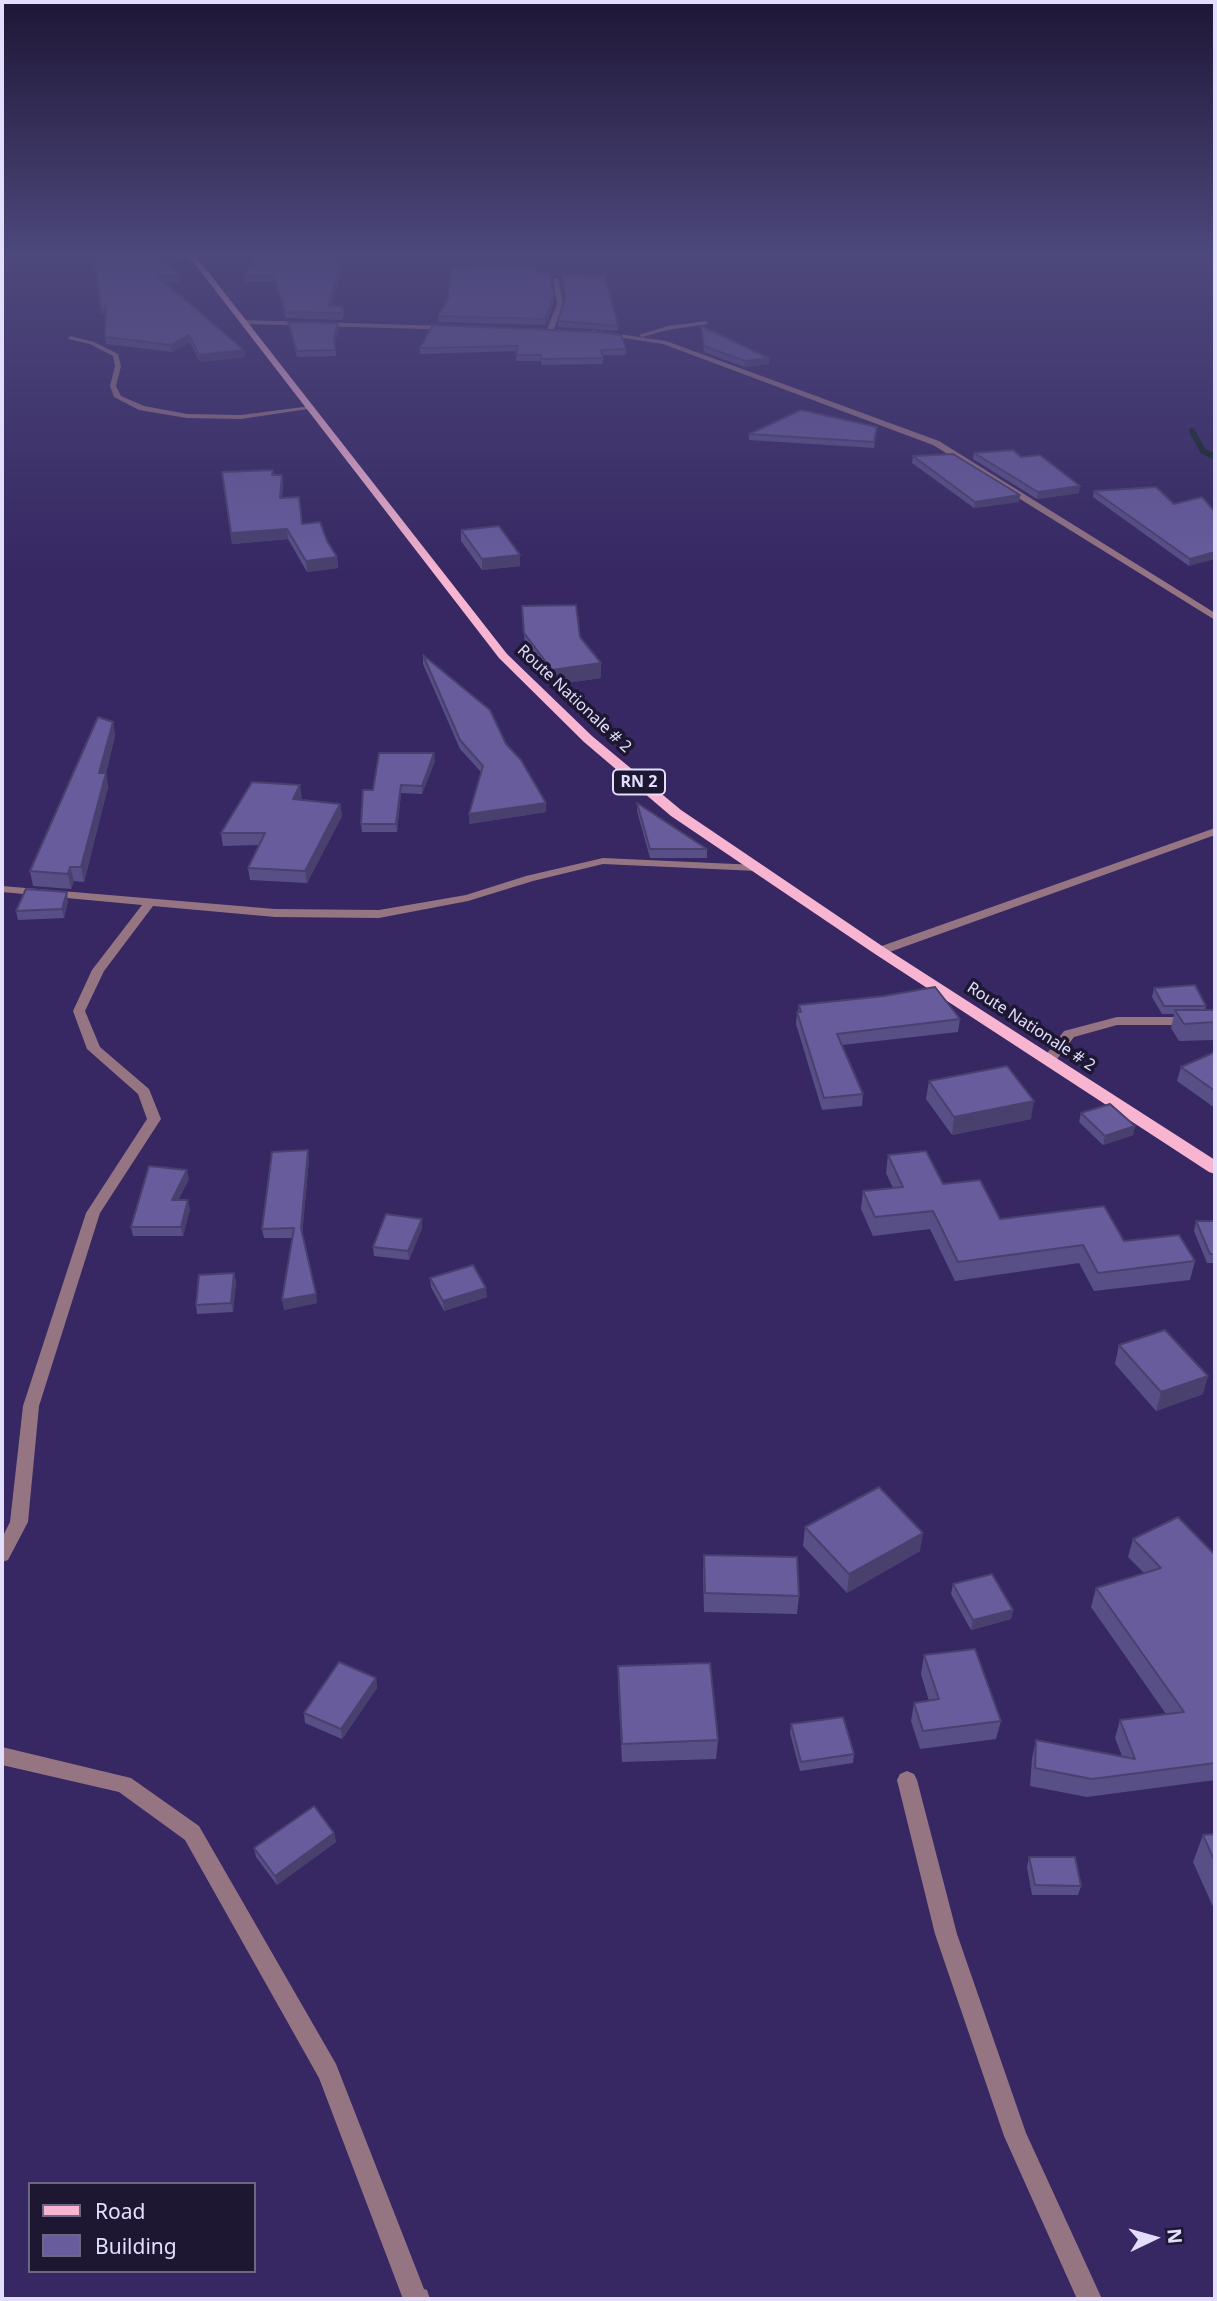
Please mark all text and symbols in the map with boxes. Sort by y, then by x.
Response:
street label: Route Nationale # 2 [513,641,635,757]
road number: RN 2 [613,769,665,794]
street label: Route Nationale # 2 [963,978,1099,1076]
legend [28,2182,256,2273]
text: Road [95,2197,145,2225]
north arrow [1119,2203,1189,2273]
text: N [1161,2227,1189,2245]
text: Building [95,2232,177,2260]

